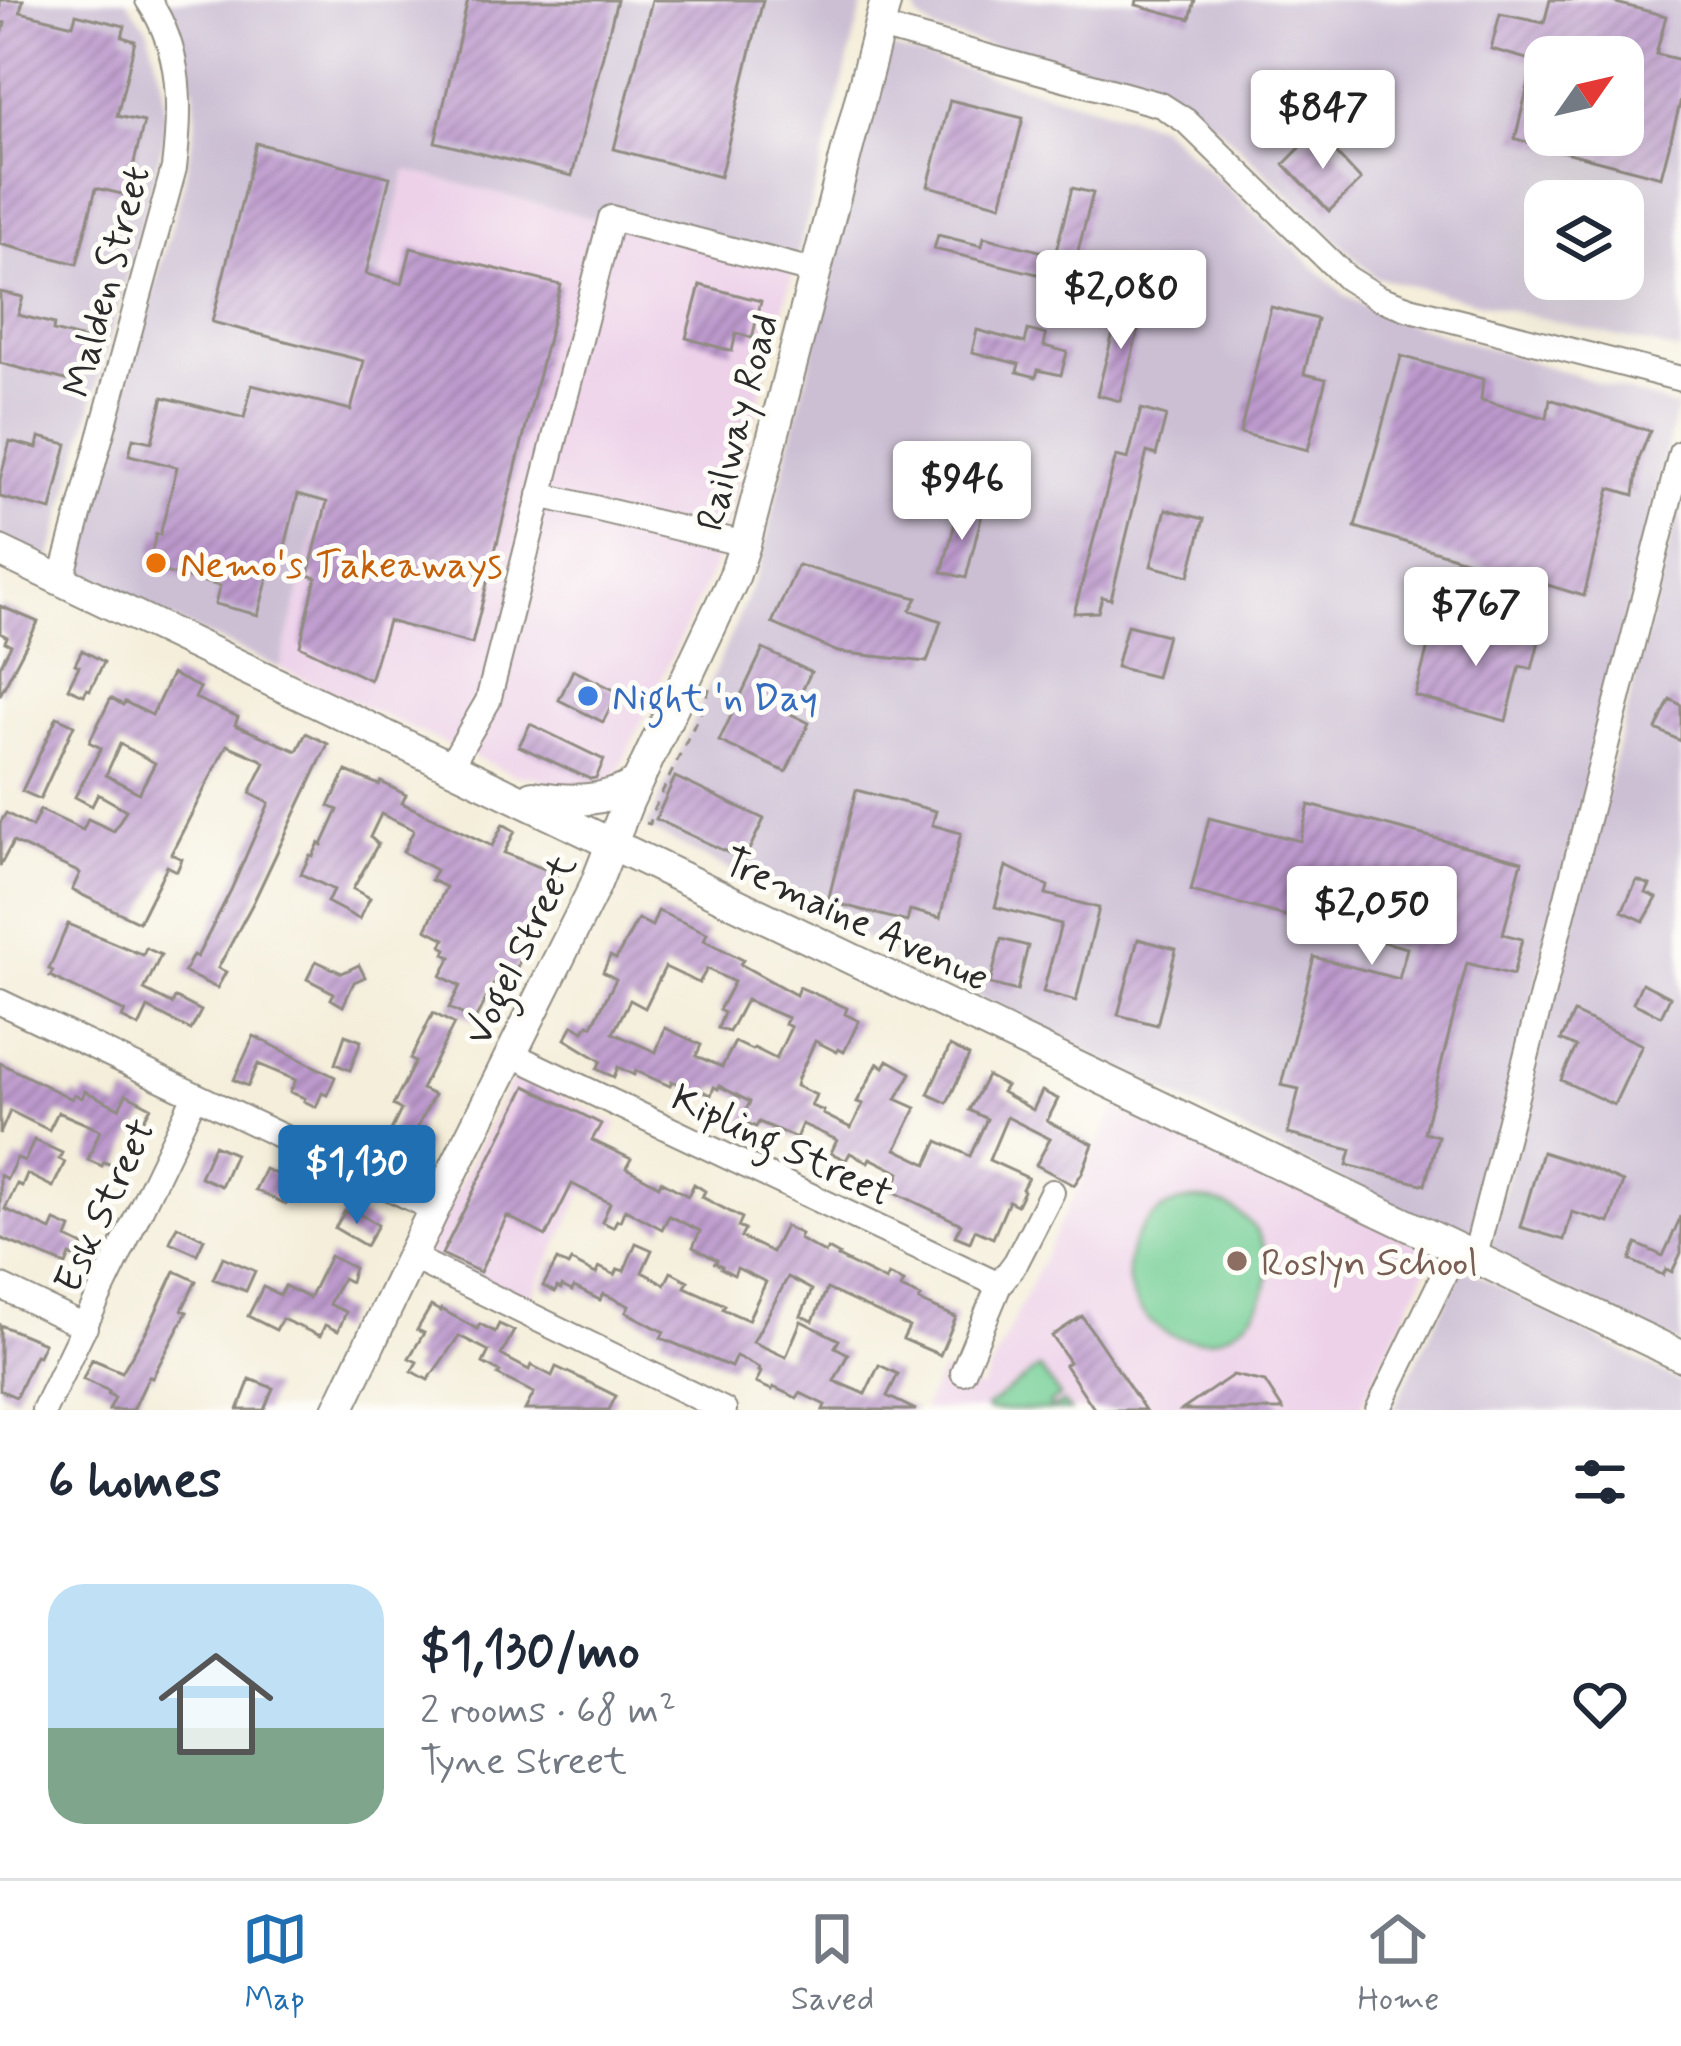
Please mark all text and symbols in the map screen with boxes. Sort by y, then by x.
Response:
north arrow [1524,36,1644,156]
map controls [1524,36,1644,300]
pin: $847 [1252,70,1394,172]
text: $847 [1278,83,1368,134]
street label: Malden Street [53,161,164,403]
button: layers [1524,180,1644,300]
pin: $2,080 [1023,250,1219,352]
text: $2,080 [1063,263,1179,314]
street label: Railway Road [686,309,793,537]
pin: $946 [891,441,1033,543]
text: $946 [920,454,1004,505]
place label: Nemo's Takeaways [180,541,503,592]
marker: Nemo's Takeaways [143,550,169,576]
pin: $767 [1405,567,1547,669]
text: $767 [1431,580,1521,631]
place label: Night 'n Day [612,674,818,728]
marker: Night 'n Day [575,683,601,709]
street label: Tremaine Avenue [714,837,997,1005]
street label: Vogel Street [454,847,593,1056]
pin: $2,050 [1274,866,1470,968]
text: $2,050 [1314,879,1430,930]
street label: Kipling Street [662,1074,900,1223]
street label: Esk Street [44,1111,169,1302]
pin: $1,130 [259,1125,455,1227]
text: $1,130 [305,1138,409,1189]
place label: Roslyn School [1261,1239,1478,1290]
marker: Roslyn School [1224,1248,1250,1274]
text: 6 homes [48,1449,221,1515]
icon: filters [1567,1449,1633,1515]
text: $1,130/mo [420,1620,640,1686]
icon: home [144,1632,288,1776]
icon: heart [1567,1671,1633,1737]
text: 2 rooms · 68 m² [420,1686,676,1737]
text: Tyne Street [420,1737,627,1788]
tab: Map [242,1906,308,2022]
tab: Saved [791,1906,874,2022]
tab: Home [1357,1906,1439,2022]

